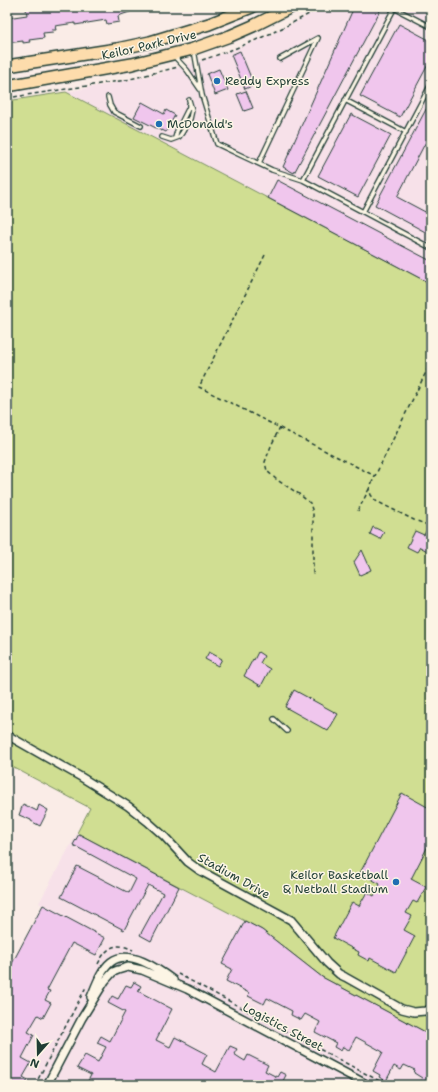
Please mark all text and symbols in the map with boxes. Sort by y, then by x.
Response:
street label: Keilor Park Drive [100,26,198,64]
place label: Reddy Express [225,73,309,89]
marker: Reddy Express [212,76,222,86]
place label: McDonald's [167,116,233,132]
marker: McDonald's [154,119,164,129]
street label: Stadium Drive [195,849,273,903]
place label: Keilor Basketball & Netball Stadium [283,867,388,897]
marker: Keilor Basketball & Netball Stadium [391,877,401,887]
street label: Logistics Street [240,999,326,1055]
north arrow [18,1034,58,1074]
text: N [28,1054,41,1071]

